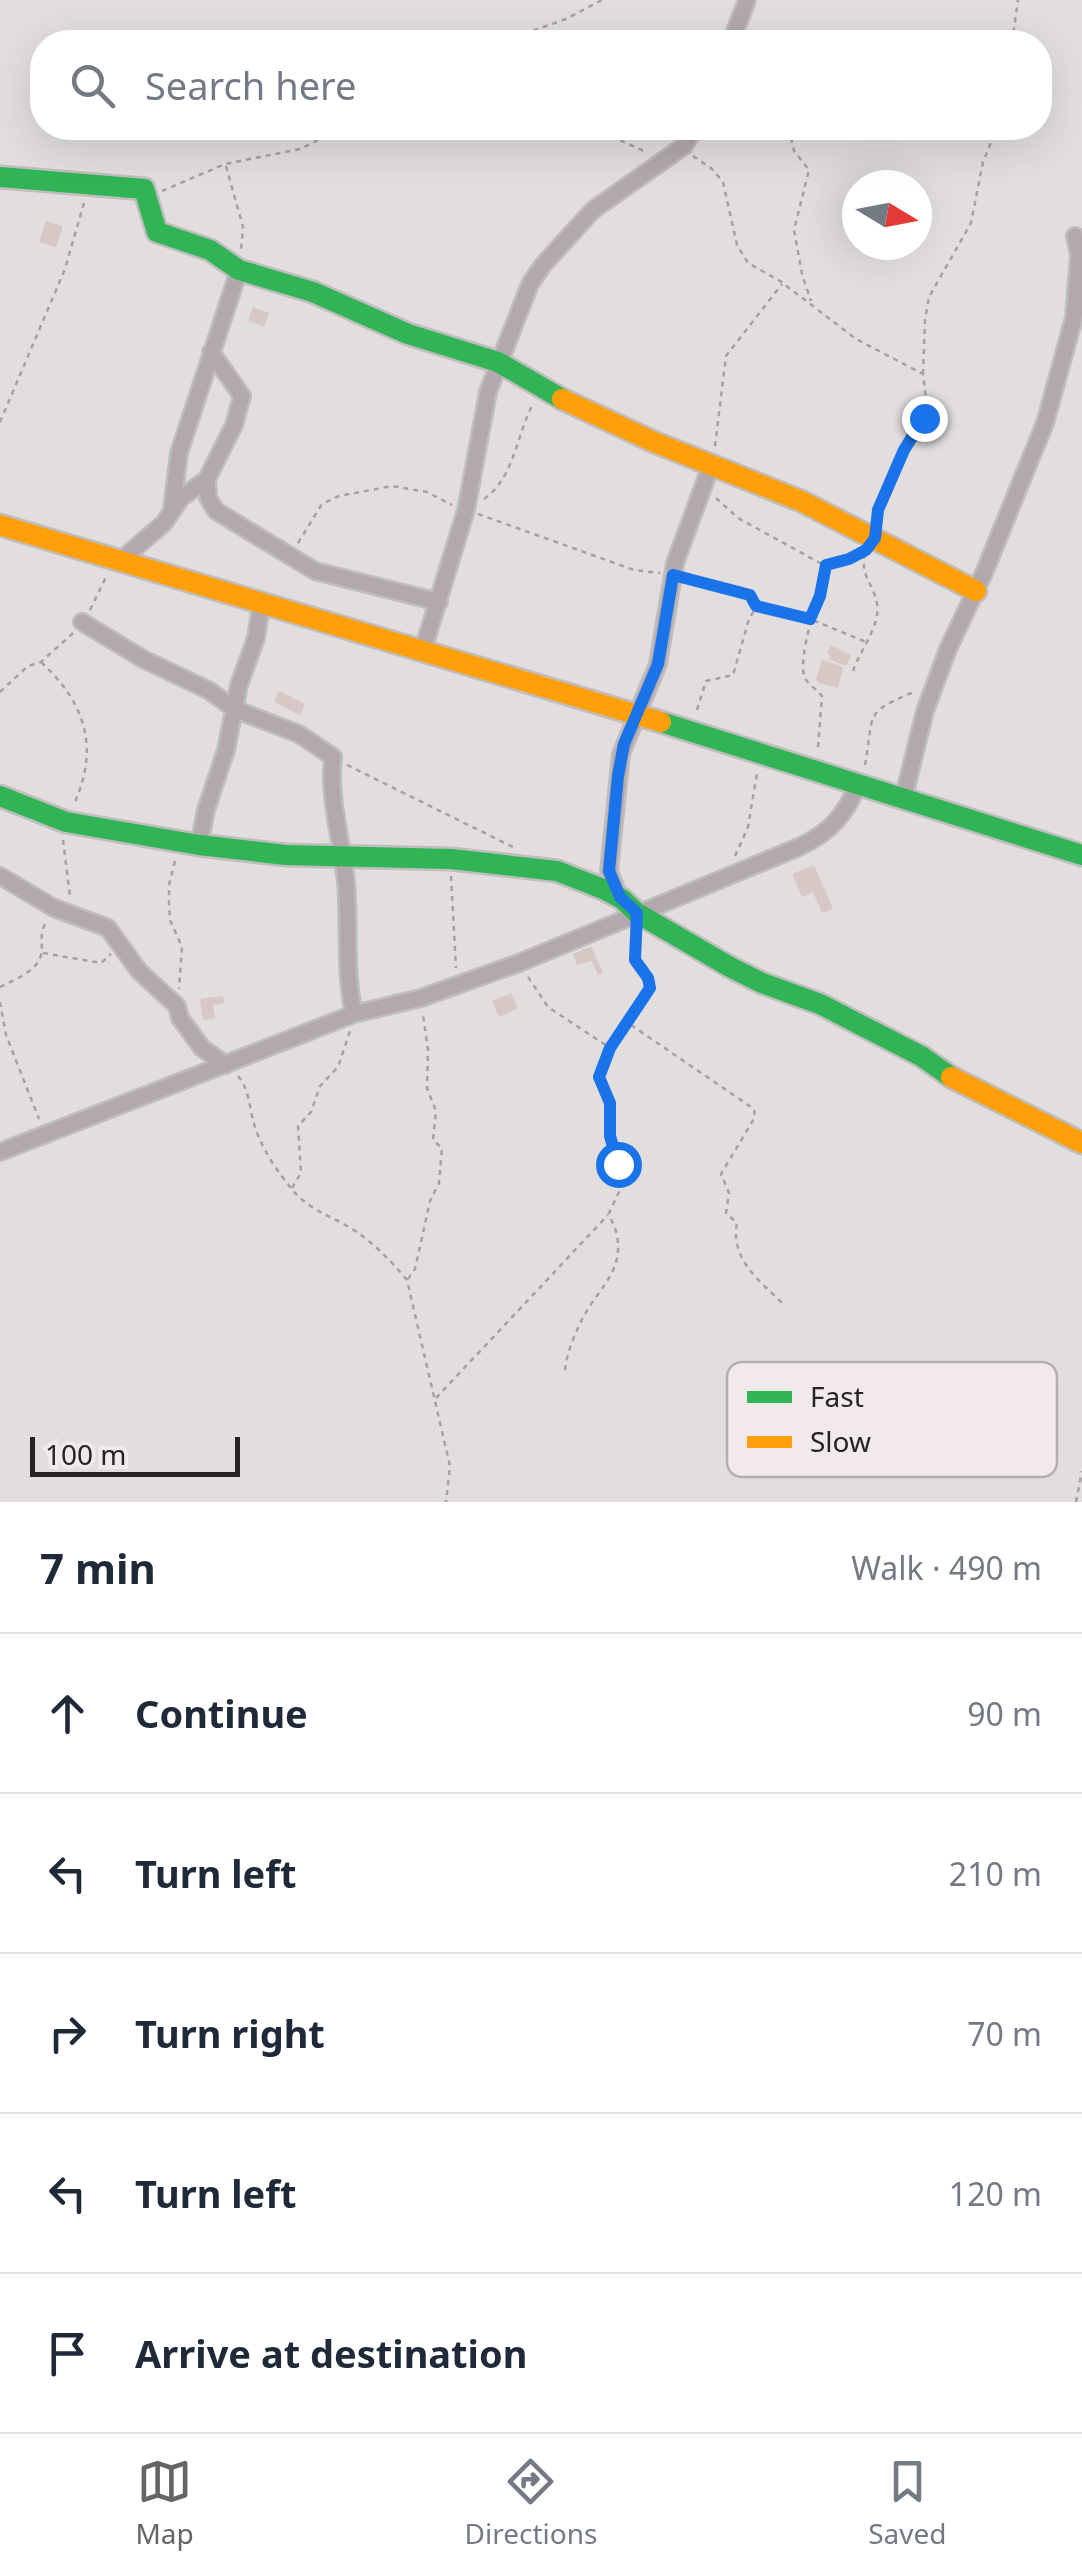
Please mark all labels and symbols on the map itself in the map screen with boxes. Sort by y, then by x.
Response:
north arrow [842,170,932,260]
route end [902,396,948,442]
route start [596,1142,642,1188]
legend [727,1362,1057,1477]
text: Fast [810,1377,864,1415]
text: Slow [810,1422,871,1460]
scale bar [30,1432,240,1476]

